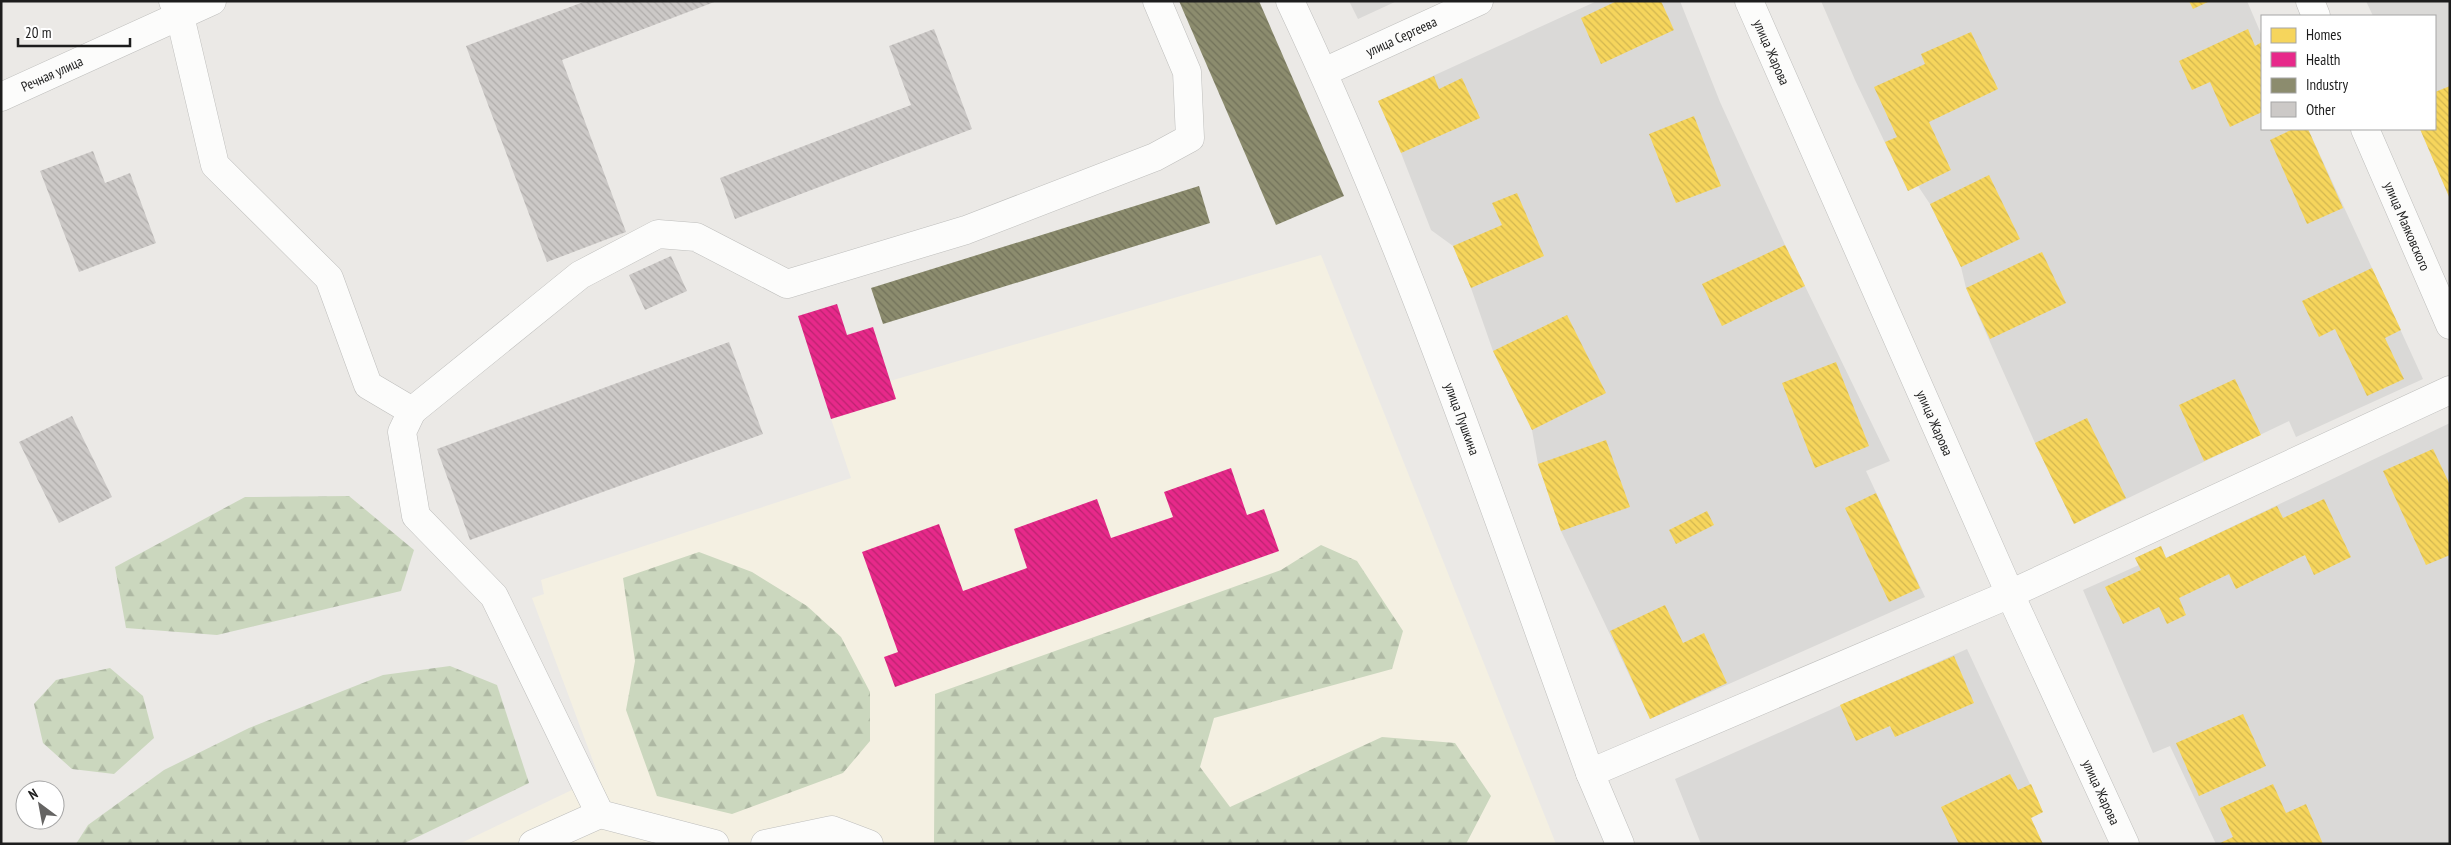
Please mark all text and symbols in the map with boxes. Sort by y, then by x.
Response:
street label: улица Сергеева [1363,13,1440,61]
scale bar [18,15,130,47]
legend [2261,15,2436,130]
street label: улица Жарова [1749,17,1794,88]
text: 20 m [25,23,51,42]
text: Homes [2306,25,2342,44]
text: Health [2306,50,2340,69]
street label: Речная улица [18,52,86,96]
text: Industry [2306,75,2348,94]
text: Other [2306,100,2336,119]
street label: улица Маяковского [2380,179,2434,273]
street label: улица Пушкина [1440,380,1484,458]
street label: улица Жарова [1912,387,1957,459]
street label: улица Жарова [2078,757,2124,828]
north arrow [15,780,65,830]
text: N [25,784,41,804]

